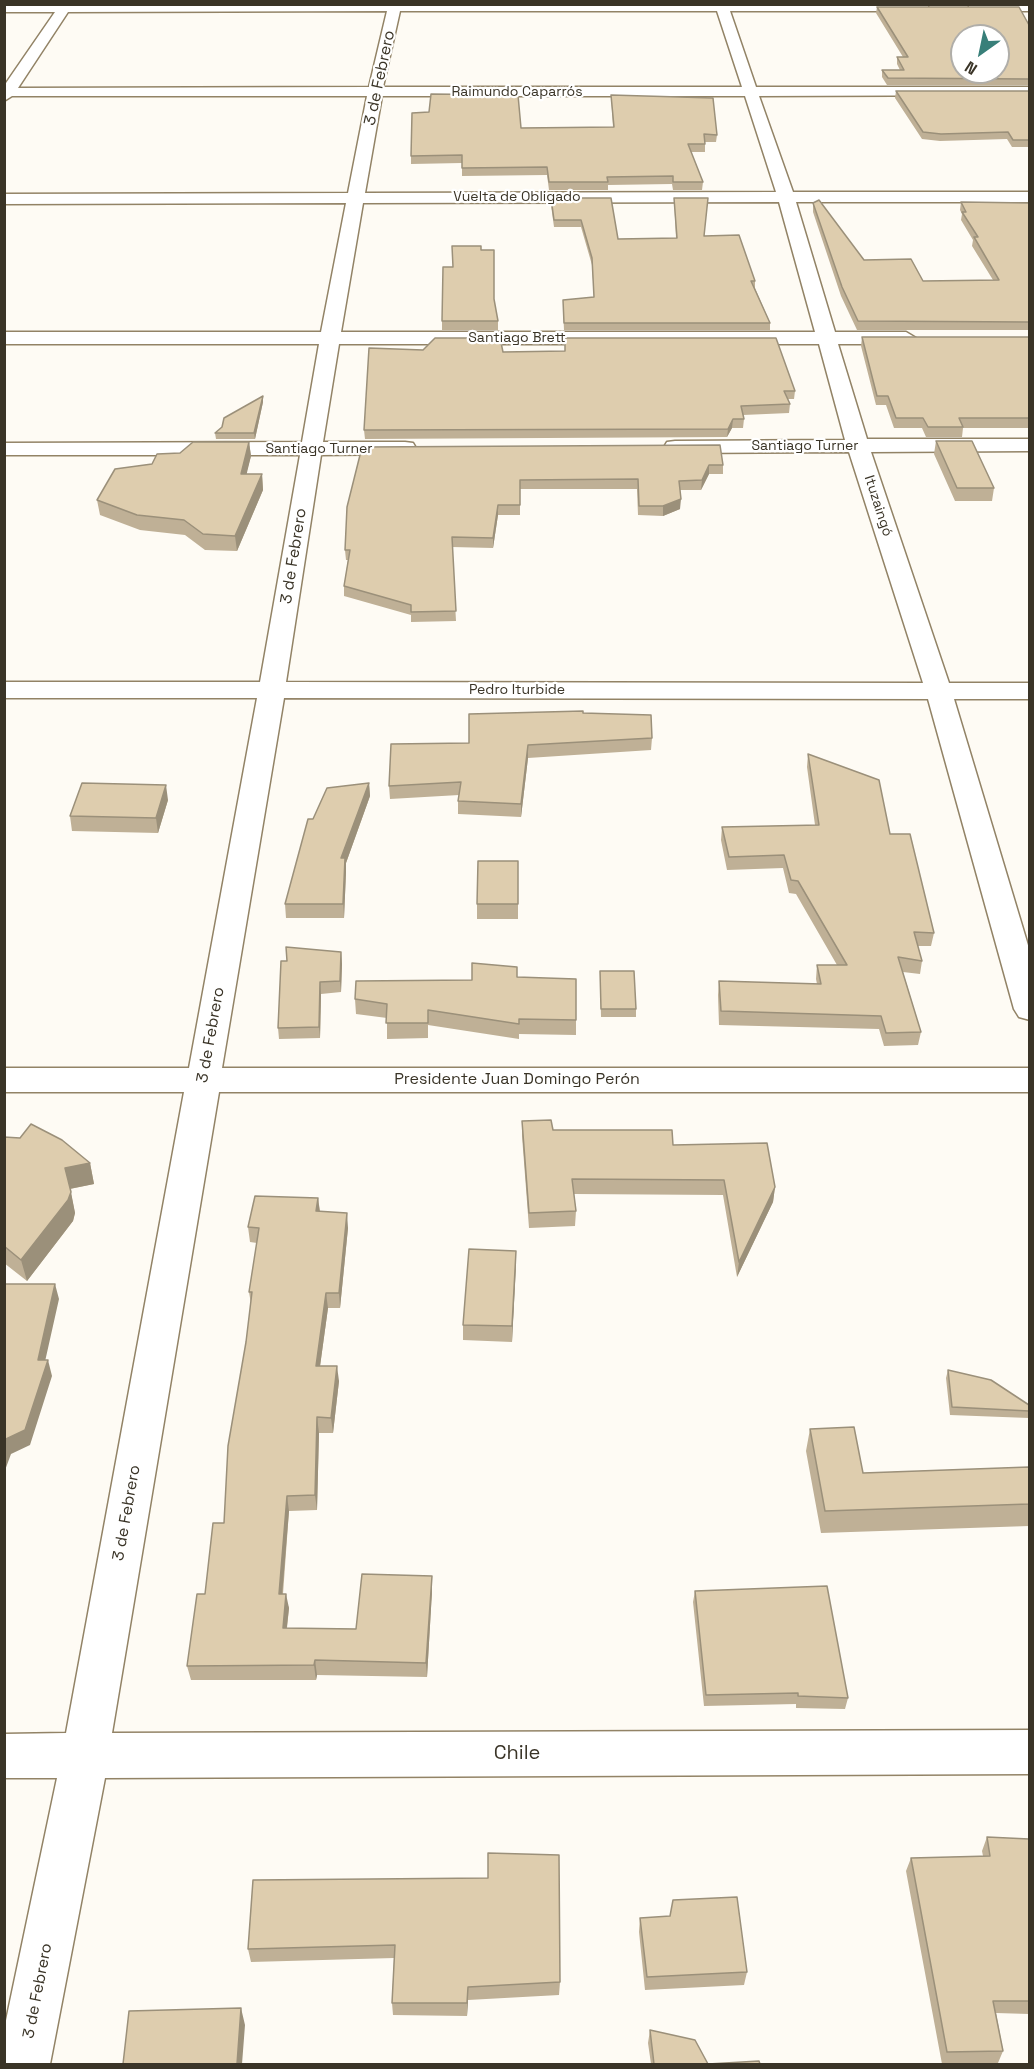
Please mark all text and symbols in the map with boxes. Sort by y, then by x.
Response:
north arrow [950,24,1010,84]
street label: 3 de Febrero [361,29,399,127]
text: N [961,56,981,80]
street label: Raimundo Caparrós [451,84,583,100]
street label: Vuelta de Obligado [453,189,581,205]
street label: Santiago Brett [468,330,566,346]
street label: Santiago Turner [751,438,859,454]
street label: Santiago Turner [265,441,373,457]
street label: Ituzaingó [860,473,896,539]
street label: 3 de Febrero [277,507,311,605]
street label: Pedro Iturbide [469,682,565,698]
street label: 3 de Febrero [193,986,229,1084]
street label: Presidente Juan Domingo Perón [394,1070,640,1090]
street label: 3 de Febrero [109,1464,145,1562]
street label: Chile [494,1742,540,1766]
street label: 3 de Febrero [19,1942,57,2040]

